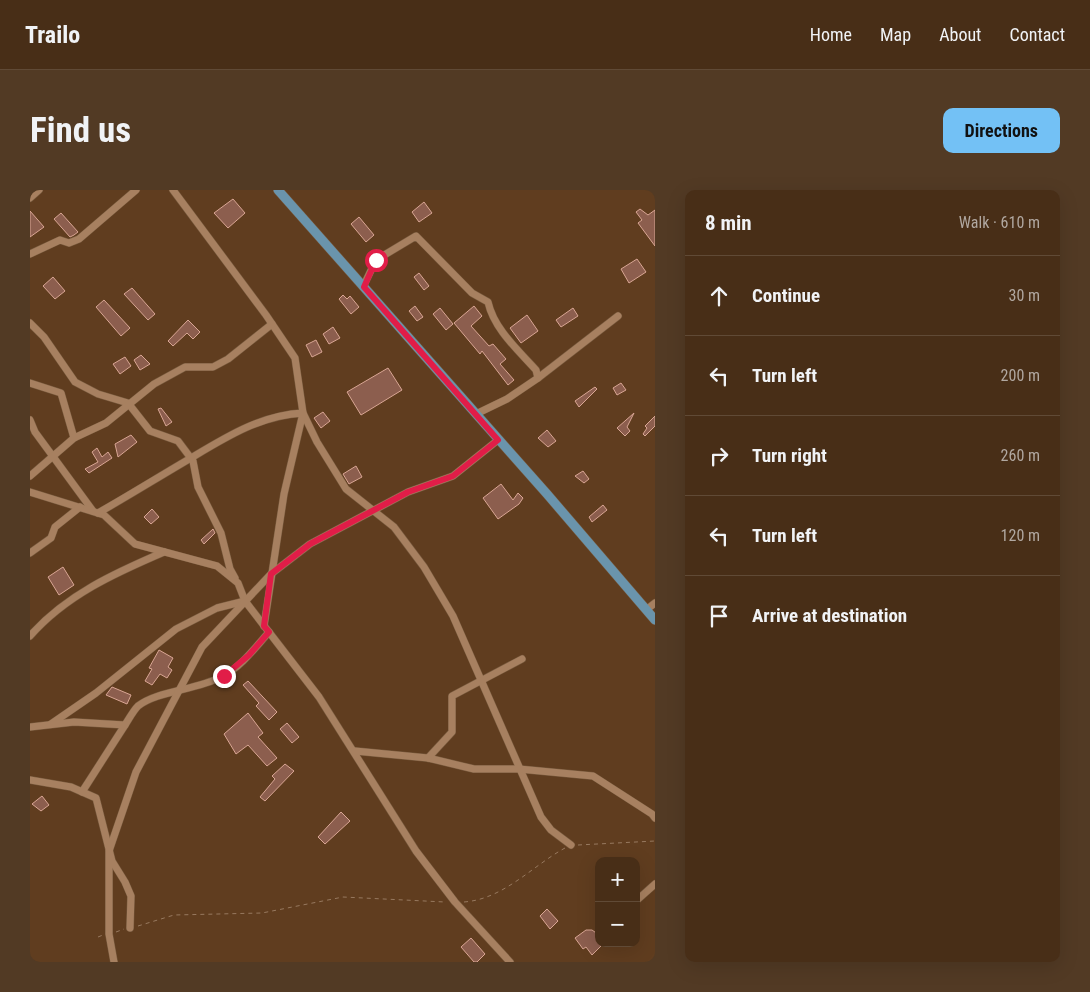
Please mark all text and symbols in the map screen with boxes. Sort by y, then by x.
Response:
text: Trailo [25,21,80,49]
text: Home [810,24,852,45]
text: Map [880,24,911,45]
text: About [939,24,981,45]
text: Contact [1009,24,1065,45]
button: Directions [943,108,1060,153]
text: Find us [30,110,131,151]
text: 8 min [705,211,752,235]
text: Walk · 610 m [959,213,1040,232]
route start [365,249,388,272]
icon: ahead [705,282,733,310]
text: Continue [752,284,820,307]
text: 30 m [1008,286,1040,305]
icon: left [705,362,733,390]
text: Turn left [752,364,817,387]
text: 200 m [1001,366,1040,385]
icon: right [705,442,733,470]
text: Turn right [752,444,827,467]
text: 260 m [1001,446,1040,465]
icon: left [705,522,733,550]
text: Turn left [752,524,817,547]
text: 120 m [1001,526,1040,545]
icon: arrive [705,602,733,630]
text: Arrive at destination [752,604,907,627]
route end [213,665,236,688]
map controls [595,857,640,947]
button: + [595,857,640,902]
button: − [595,902,640,947]

